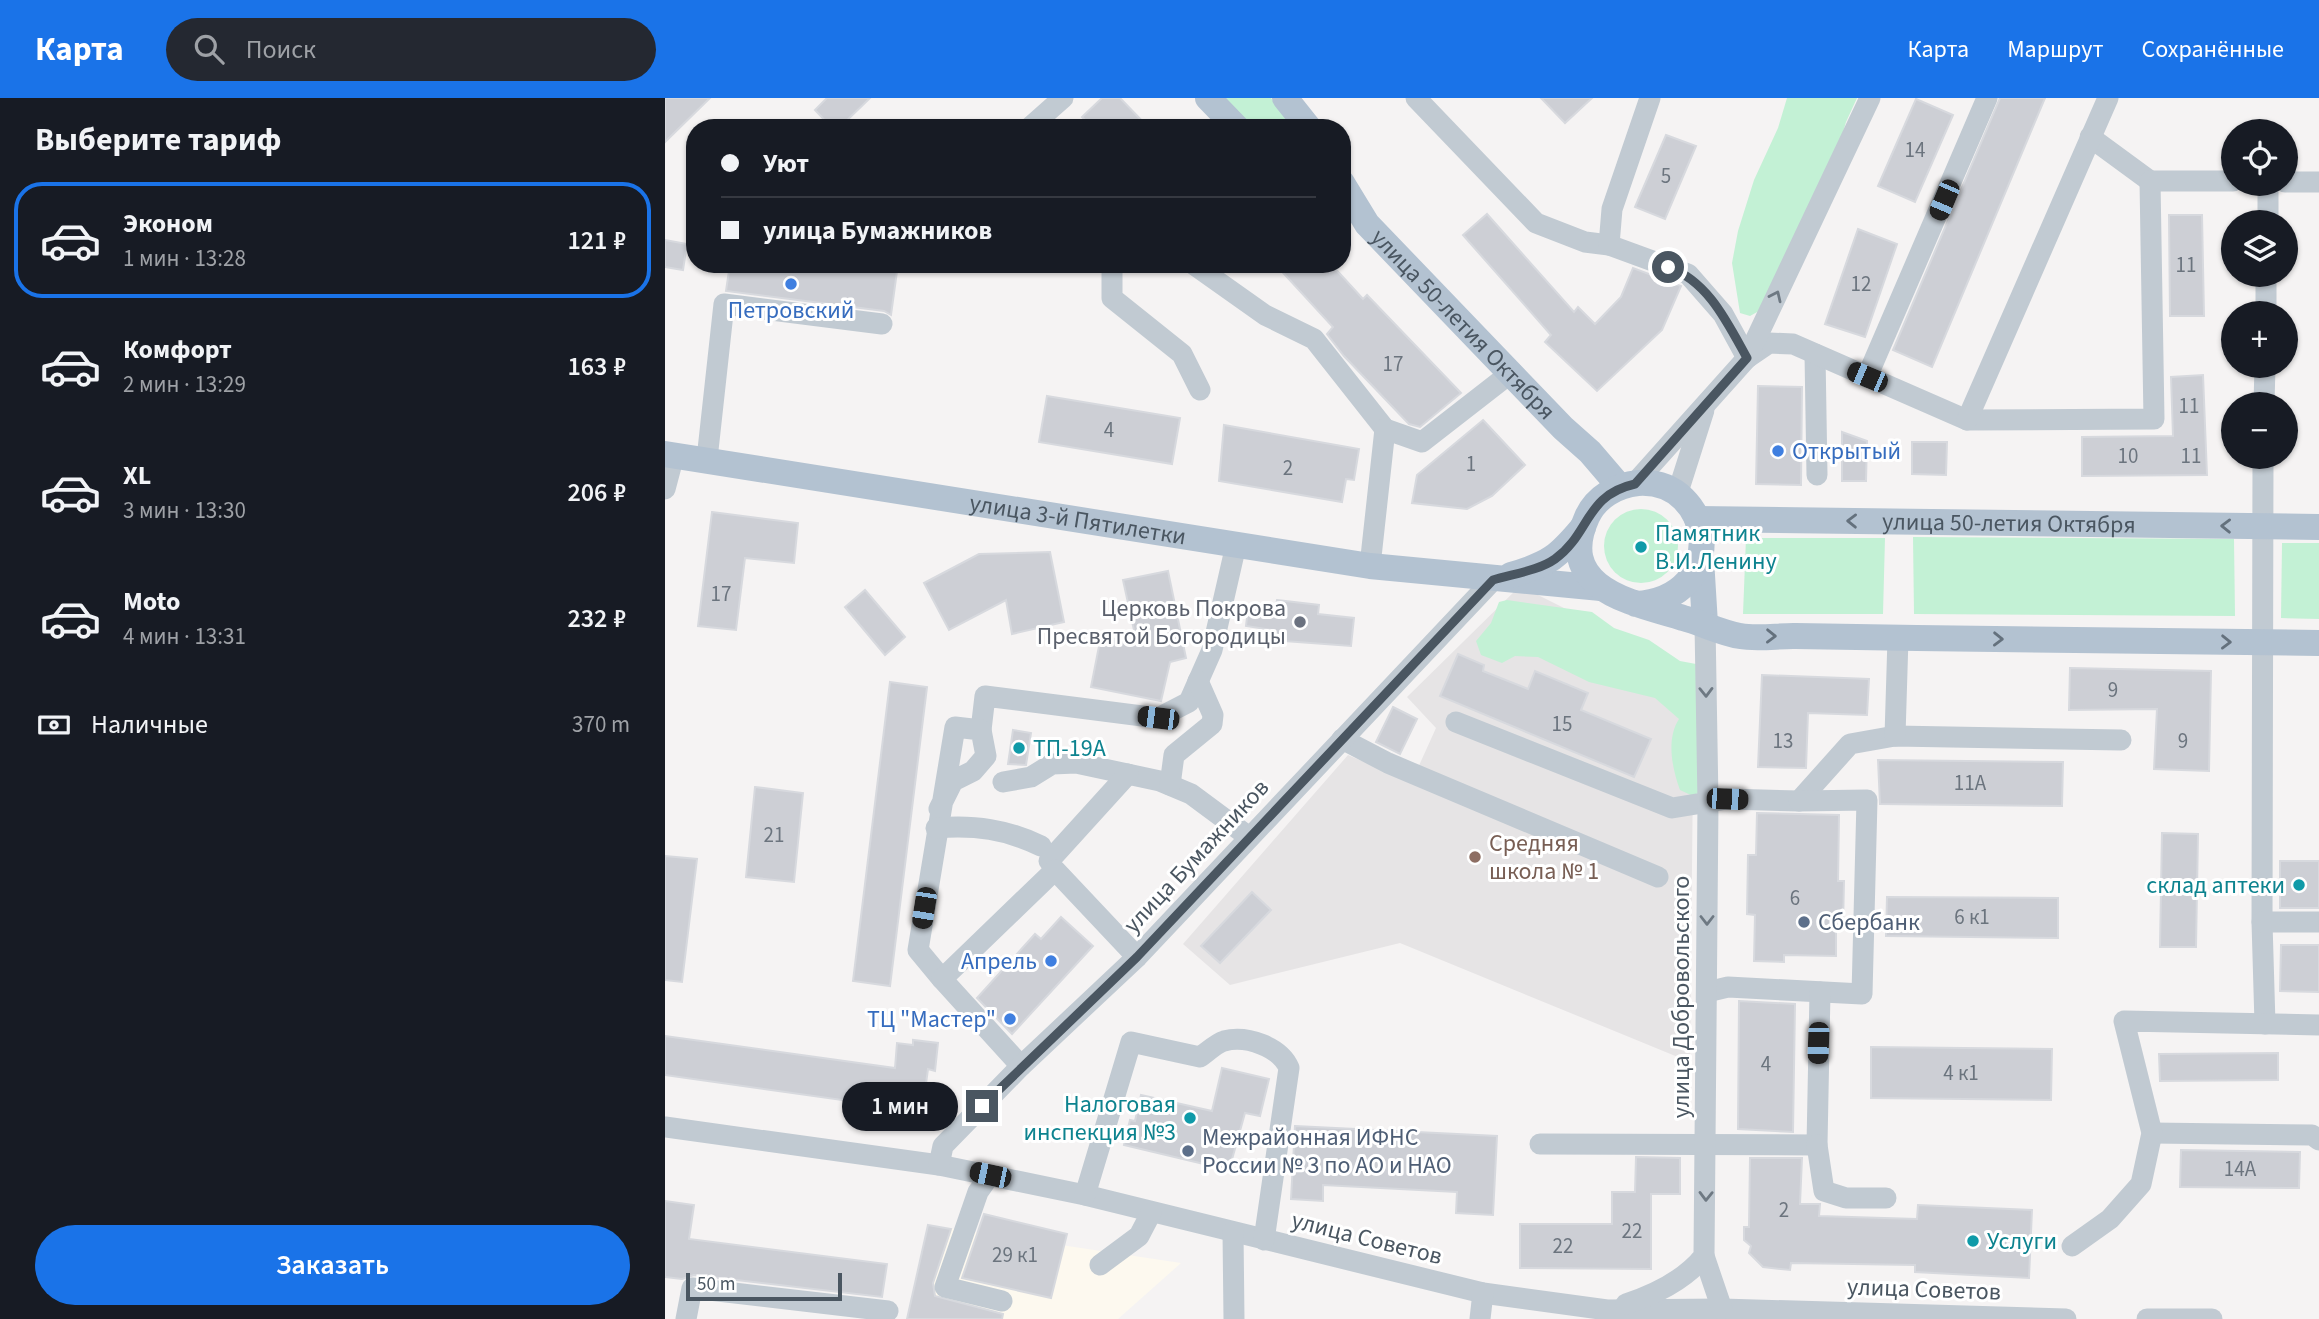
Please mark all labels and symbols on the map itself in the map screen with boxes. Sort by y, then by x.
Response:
house number: 14 [1905,135,1925,165]
house number: 5 [1661,161,1671,191]
car [1927,177,1962,223]
street label: улица 50-летия Октября [1362,221,1563,428]
house number: 11 [2176,250,2196,280]
route start [1652,251,1684,283]
house number: 12 [1851,269,1871,299]
marker: Петровский [783,276,799,292]
one-way arrow [1768,291,1782,303]
place label: Петровский [728,293,854,328]
house number: 17 [1383,349,1403,379]
car [1844,359,1891,395]
house number: 11 [2179,391,2199,421]
house number: 4 [1104,415,1114,445]
place label: Открытый [1792,434,1901,469]
house number: 10 [2118,441,2138,471]
house number: 11 [2181,441,2201,471]
marker: Открытый [1770,443,1786,459]
house number: 1 [1466,449,1476,479]
house number: 2 [1283,453,1293,483]
street label: улица 3-й Пятилетки [967,486,1189,555]
street label: улица 50-летия Октября [1882,504,2136,543]
one-way arrow [1846,513,1857,529]
place label: Памятник В.И.Ленину [1655,516,1777,579]
one-way arrow [2221,518,2231,534]
marker: Памятник В.И.Ленину [1633,539,1649,555]
house number: 17 [711,579,731,609]
place label: Церковь Покрова Пресвятой Богородицы [1037,591,1286,654]
marker: Церковь Покрова Пресвятой Богородицы [1292,614,1308,630]
one-way arrow [1766,628,1777,644]
one-way arrow [1994,631,2004,647]
one-way arrow [2221,634,2232,650]
house number: 9 [2108,675,2118,705]
one-way arrow [1698,687,1714,698]
car [1136,705,1181,731]
house number: 15 [1552,709,1572,739]
house number: 13 [1773,726,1793,756]
house number: 9 [2178,726,2188,756]
place label: ТП-19А [1033,731,1106,766]
marker: ТП-19А [1011,740,1027,756]
house number: 11А [1954,768,1987,798]
street label: улица Бумажников [1115,771,1277,941]
car [1706,788,1749,810]
house number: 21 [764,820,784,850]
place label: Средняя школа № 1 [1489,826,1599,889]
marker: Средняя школа № 1 [1467,849,1483,865]
place label: склад аптеки [2146,868,2285,903]
street label: улица Добровольского [1664,876,1699,1118]
marker: склад аптеки [2291,877,2307,893]
house number: 6 [1790,883,1800,913]
car [911,886,938,930]
house number: 6 к1 [1954,902,1990,932]
place label: Сбербанк [1818,905,1920,940]
marker: Сбербанк [1796,914,1812,930]
one-way arrow [1699,915,1715,925]
place label: Апрель [961,944,1037,979]
marker: Апрель [1043,953,1059,969]
place label: ТЦ "Мастер" [867,1002,996,1037]
marker: ТЦ "Мастер" [1002,1011,1018,1027]
car [1807,1022,1830,1064]
house number: 4 [1761,1049,1771,1079]
house number: 4 к1 [1943,1058,1979,1088]
callout: 1 мин [842,1082,957,1130]
place label: Налоговая инспекция №3 [1023,1087,1176,1150]
route end [966,1090,998,1122]
marker: Налоговая инспекция №3 [1182,1110,1198,1126]
place label: Межрайонная ИФНС России № 3 по АО и НАО [1202,1120,1452,1183]
marker: Межрайонная ИФНС России № 3 по АО и НАО [1180,1143,1196,1159]
house number: 14А [2224,1154,2257,1184]
car [968,1160,1013,1190]
one-way arrow [1698,1191,1714,1202]
house number: 2 [1779,1195,1789,1225]
street label: улица Советов [1288,1203,1446,1274]
house number: 22 [1622,1216,1642,1246]
place label: Услуги [1987,1224,2057,1259]
house number: 22 [1553,1231,1573,1261]
marker: Услуги [1965,1233,1981,1249]
house number: 29 к1 [992,1240,1038,1270]
street label: улица Советов [1846,1269,2002,1310]
scale bar [686,1270,842,1302]

